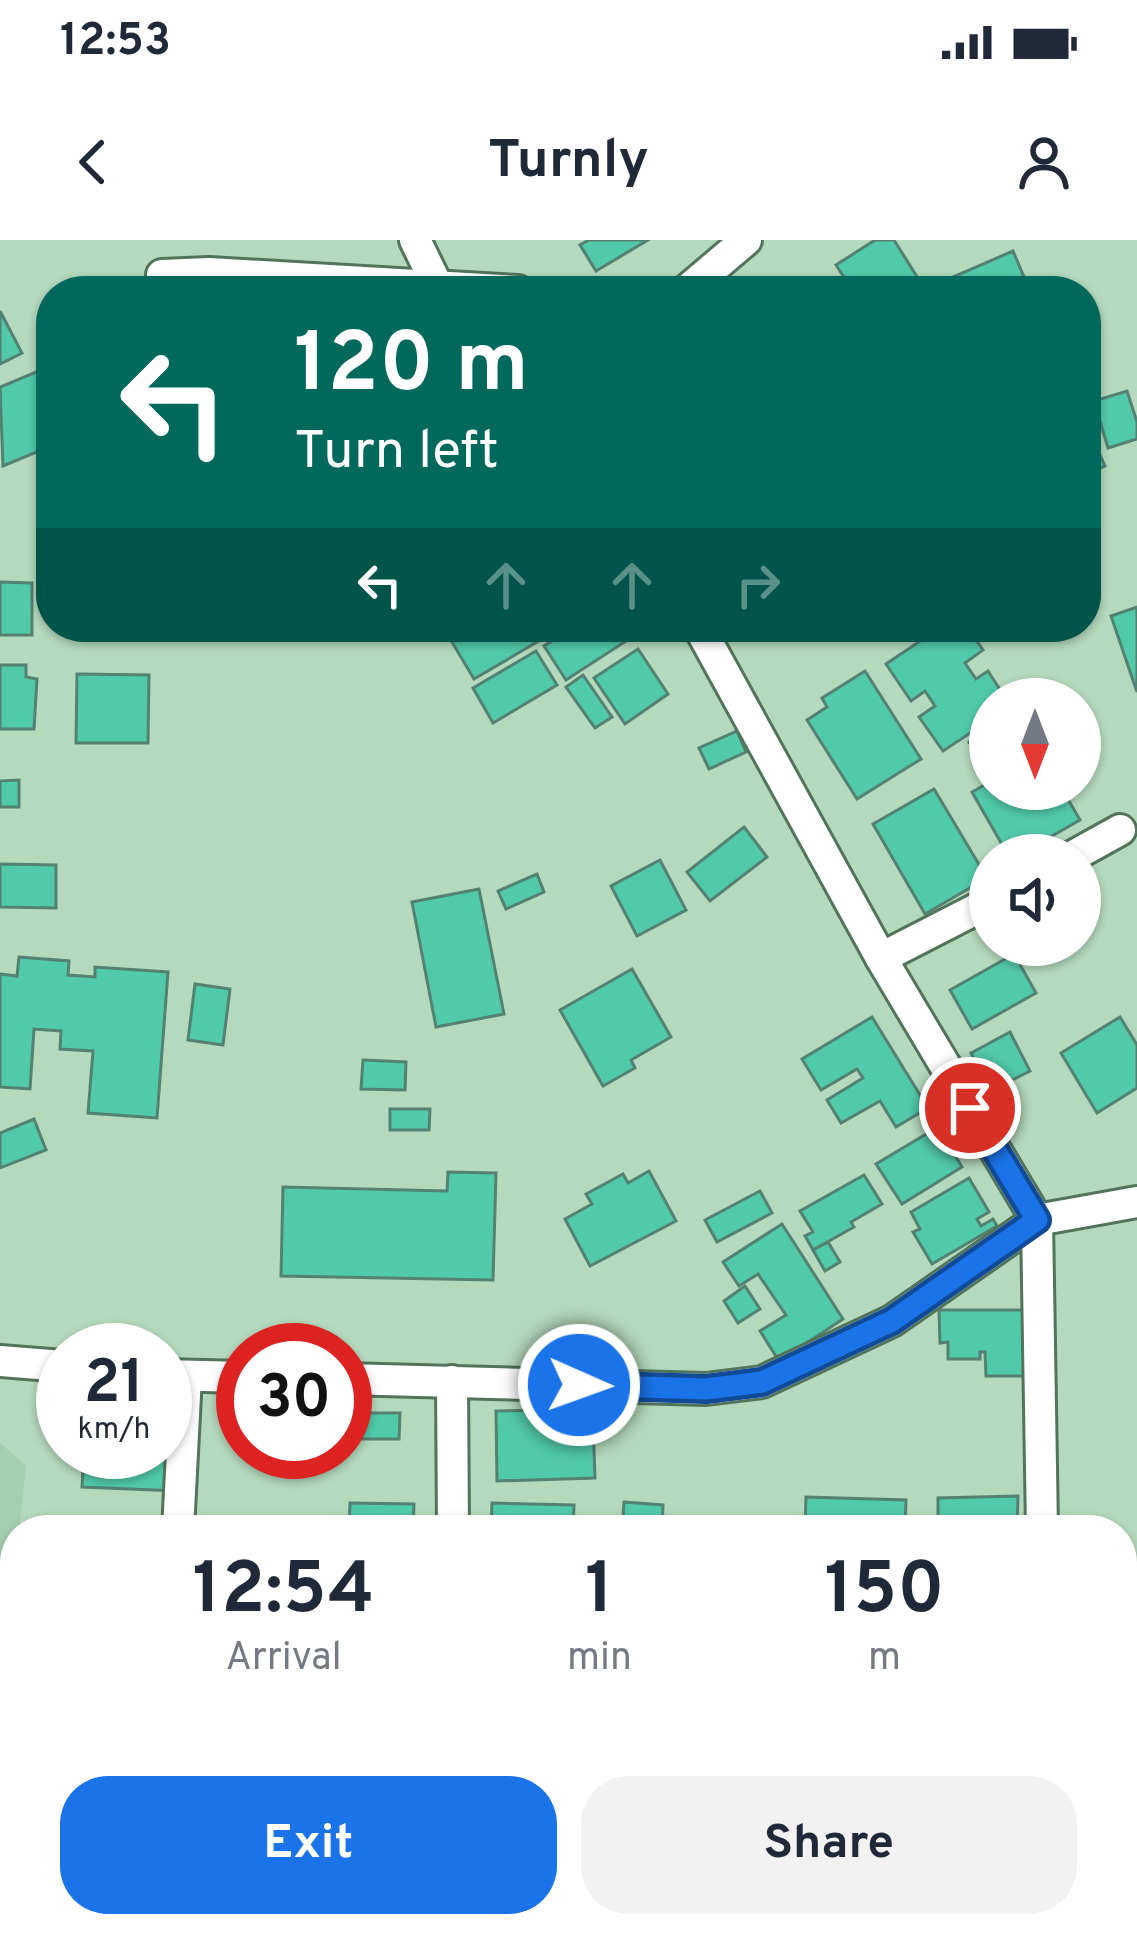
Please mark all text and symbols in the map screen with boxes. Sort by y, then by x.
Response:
text: 12:53 [60,14,171,71]
text: Turnly [488,128,649,197]
icon: back [60,129,126,195]
icon: person [1011,129,1077,195]
text: 120 m [294,315,529,421]
icon: left [96,324,252,480]
text: Turn left [294,419,499,488]
icon: left [347,552,413,618]
icon: ahead [473,552,539,618]
icon: ahead [599,552,665,618]
icon: right [725,552,791,618]
north arrow [969,678,1101,810]
map controls [969,678,1101,966]
button: sound [969,834,1101,966]
pin [919,1057,1021,1159]
icon: arrive [937,1075,1003,1141]
position arrow [516,1322,642,1448]
speed limit sign: 30 [216,1323,372,1479]
text: 21 [84,1348,144,1424]
text: km/h [78,1412,150,1449]
text: 12:54 [193,1547,375,1639]
text: 1 [585,1547,614,1639]
text: 150 [824,1547,944,1639]
text: Arrival [225,1635,342,1684]
text: min [567,1635,632,1684]
text: m [868,1635,901,1684]
button: Exit [60,1776,557,1914]
button: Share [581,1776,1077,1914]

